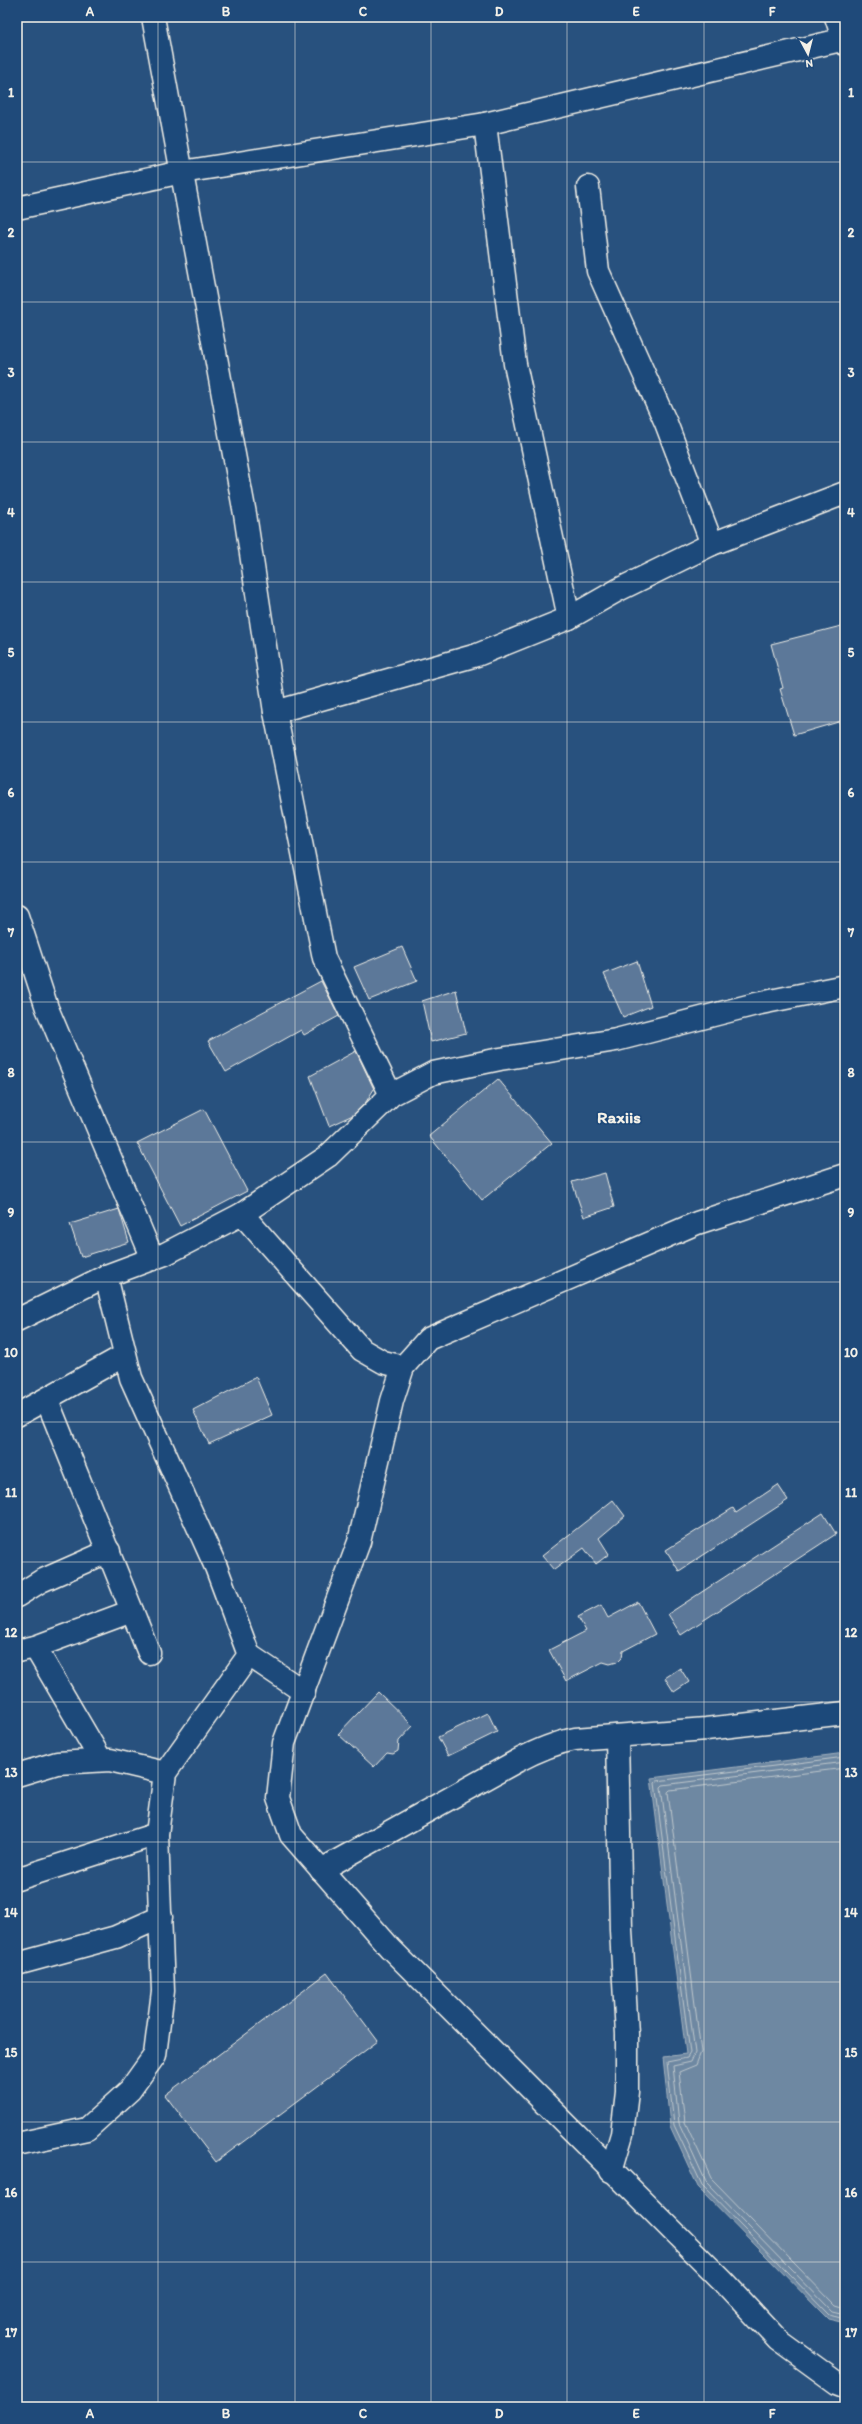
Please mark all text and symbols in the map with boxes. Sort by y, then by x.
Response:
text: A [85,4,95,19]
text: B [222,4,231,19]
text: C [359,4,368,19]
text: D [495,4,504,19]
text: E [632,4,640,19]
text: F [769,4,776,19]
north arrow [788,34,828,74]
text: N [805,57,814,70]
text: 1 [8,85,14,100]
text: 1 [848,85,854,100]
text: 2 [8,225,15,240]
text: 2 [848,225,855,240]
text: 3 [7,365,15,380]
text: 3 [847,365,855,380]
text: 4 [7,505,15,520]
text: 4 [847,505,855,520]
text: 5 [8,645,15,660]
text: 5 [848,645,855,660]
text: 6 [8,785,15,800]
text: 6 [848,785,855,800]
text: 7 [7,925,15,940]
text: 7 [847,925,855,940]
text: 8 [7,1065,15,1080]
text: 8 [847,1065,855,1080]
district label: Raxiis [597,1107,641,1127]
text: 9 [8,1205,15,1220]
text: 9 [848,1205,855,1220]
text: 10 [4,1345,18,1360]
text: 10 [844,1345,858,1360]
text: 11 [5,1485,17,1500]
text: 11 [845,1485,857,1500]
text: 12 [5,1625,18,1640]
text: 12 [845,1625,858,1640]
text: 13 [4,1765,18,1780]
text: 13 [844,1765,858,1780]
text: 14 [4,1905,18,1920]
text: 14 [844,1905,858,1920]
text: 15 [5,2045,18,2060]
text: 15 [845,2045,858,2060]
text: 16 [5,2185,18,2200]
text: 16 [845,2185,858,2200]
text: 17 [5,2325,18,2340]
text: 17 [845,2325,858,2340]
text: A [85,2406,95,2421]
text: B [222,2406,231,2421]
text: C [359,2406,368,2421]
text: D [495,2406,504,2421]
text: E [632,2406,640,2421]
text: F [769,2406,776,2421]

